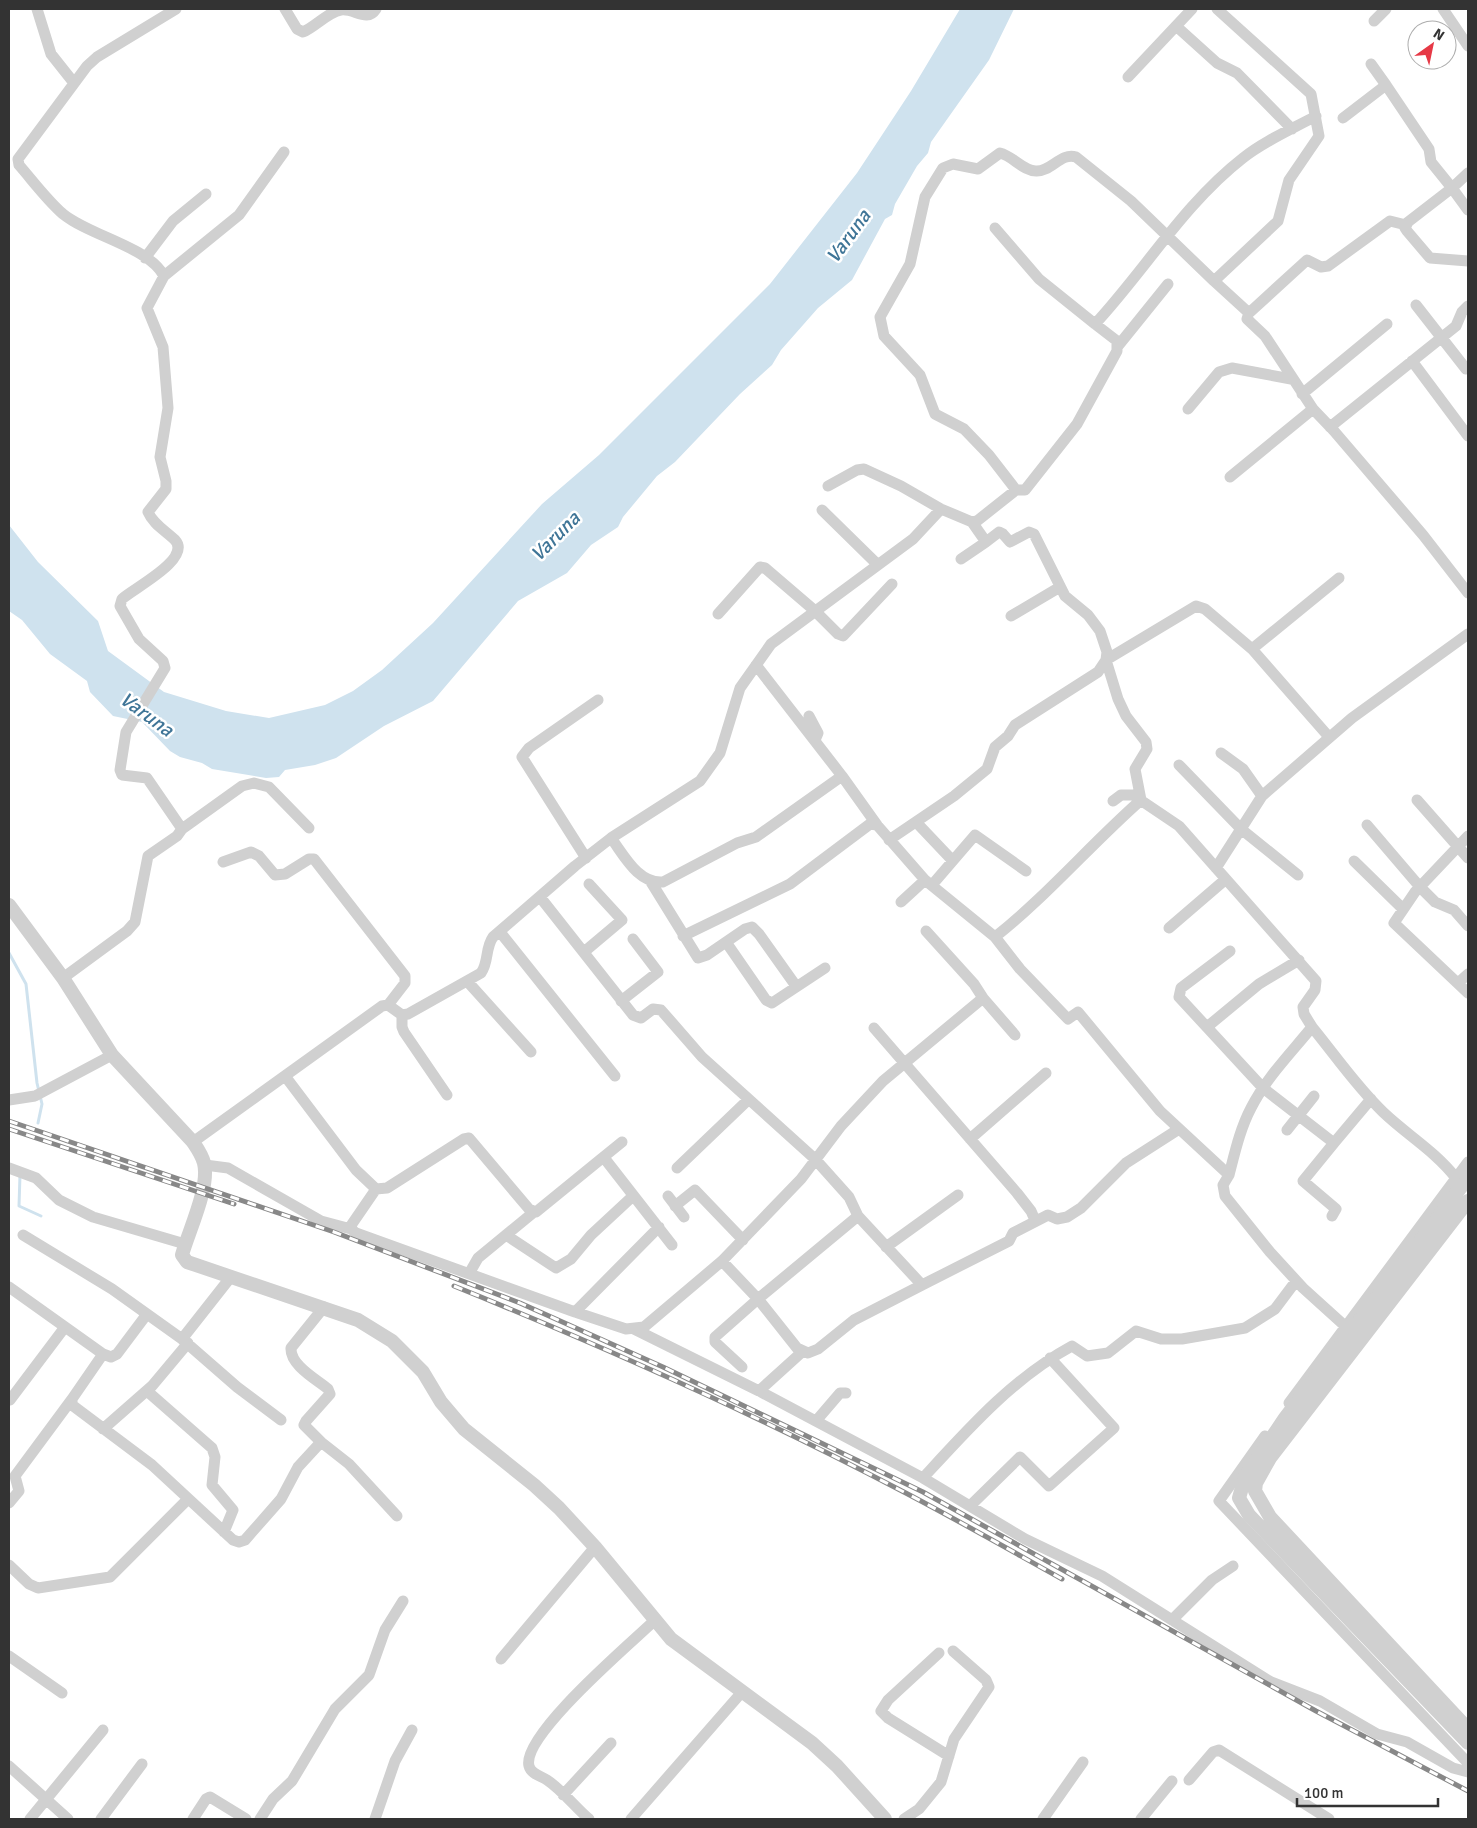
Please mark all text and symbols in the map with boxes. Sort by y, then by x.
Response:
north arrow [1407,20,1457,70]
text: N [1430,25,1448,44]
water label: Varuna [821,204,877,268]
water label: Varuna [525,506,586,566]
water label: Varuna [115,687,179,743]
scale bar [1297,1776,1438,1808]
text: 100 m [1304,1784,1344,1802]

